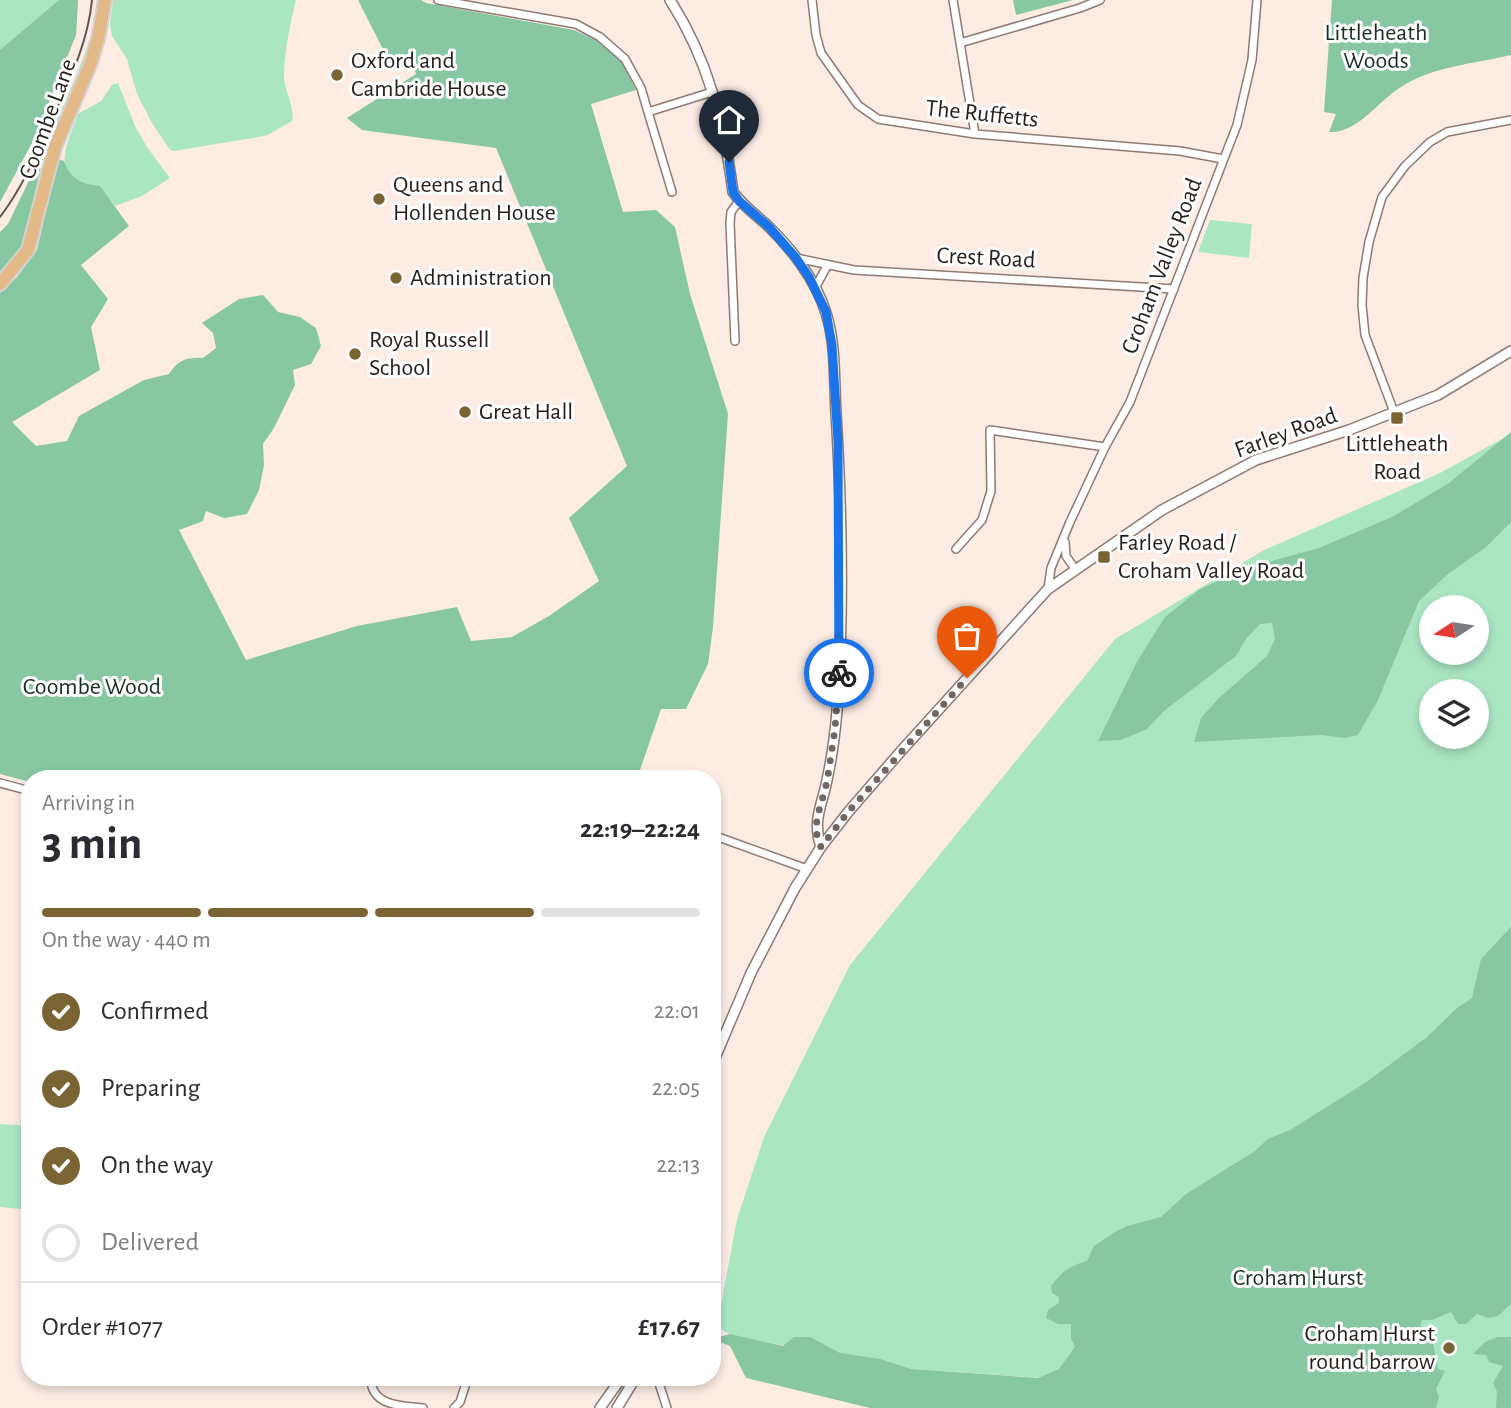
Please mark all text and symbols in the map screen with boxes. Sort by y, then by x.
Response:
park label: Littleheath Woods [1325,21,1427,73]
place label: Oxford and Cambride House [351,49,507,101]
street label: Coombe Lane [15,56,81,182]
marker: Oxford and Cambride House [329,67,345,83]
pin [699,90,759,162]
street label: The Ruffetts [924,96,1040,132]
icon: home [710,101,748,139]
place label: Queens and Hollenden House [393,173,556,225]
street label: Croham Valley Road [1117,175,1207,357]
marker: Queens and Hollenden House [371,191,387,207]
street label: Crest Road [936,243,1036,273]
place label: Administration [410,266,552,290]
marker: Administration [388,270,404,286]
place label: Royal Russell School [369,328,490,380]
marker: Royal Russell School [347,346,363,362]
place label: Great Hall [479,400,573,424]
street label: Farley Road [1231,403,1341,463]
marker: Great Hall [457,404,473,420]
marker: Littleheath Road [1389,410,1405,426]
place label: Littleheath Road [1346,432,1448,484]
place label: Farley Road / Croham Valley Road [1118,531,1304,583]
marker: Farley Road / Croham Valley Road [1096,549,1112,565]
north arrow [1419,595,1489,665]
map controls [1419,595,1489,749]
pin [937,606,997,678]
icon: bag [948,617,986,655]
courier [804,638,874,708]
icon: bike [820,654,858,692]
park label: Coombe Wood [23,675,161,699]
button: layers [1419,679,1489,749]
text: Arriving in [42,792,135,815]
text: 22:19–22:24 [580,816,700,842]
text: 3 min [42,821,142,867]
text: On the way · 440 m [42,929,211,952]
icon: check [42,993,80,1031]
text: Confirmed [101,998,209,1024]
text: 22:01 [654,1000,700,1023]
icon: check [42,1070,80,1108]
text: Preparing [101,1075,200,1101]
text: 22:05 [652,1077,700,1100]
icon: check [42,1147,80,1185]
text: On the way [101,1152,213,1178]
text: 22:13 [656,1154,700,1177]
text: Delivered [101,1229,199,1255]
park label: Croham Hurst [1233,1266,1364,1290]
text: Order #1077 [42,1314,163,1340]
text: £17.67 [638,1314,700,1340]
place label: Croham Hurst round barrow [1305,1322,1435,1374]
marker: Croham Hurst round barrow [1441,1340,1457,1356]

